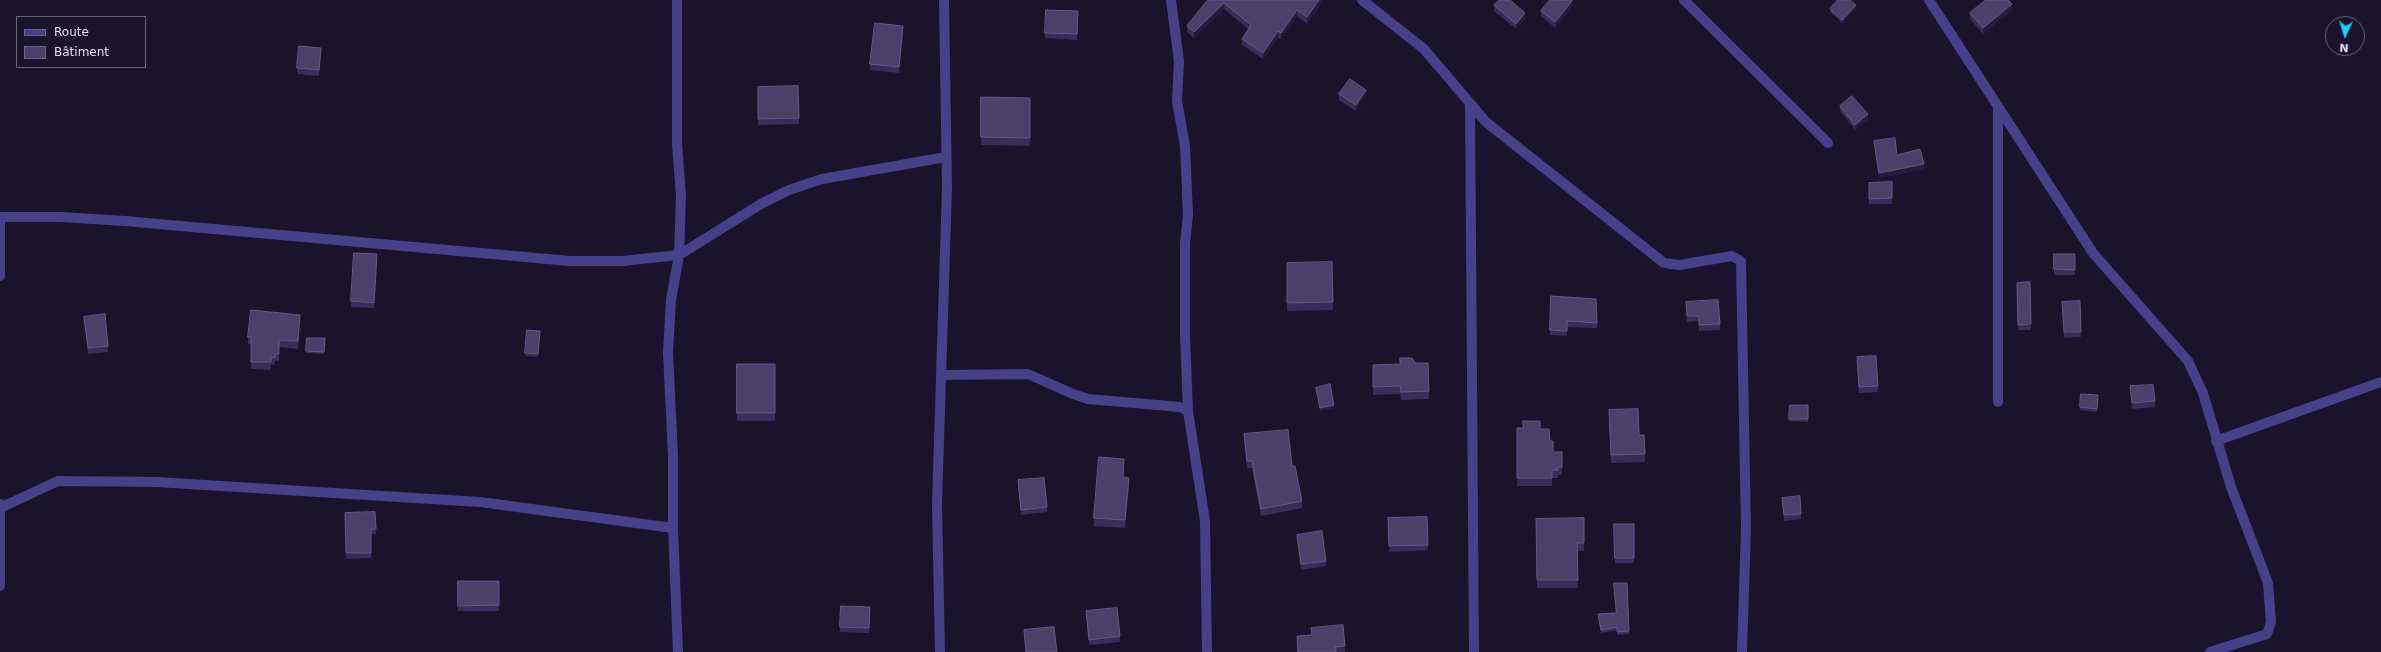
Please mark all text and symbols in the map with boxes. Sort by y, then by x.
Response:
legend [16,16,146,68]
north arrow [2325,16,2365,56]
text: Route [54,25,89,39]
text: N [2339,41,2349,54]
text: Bâtiment [54,45,109,59]

